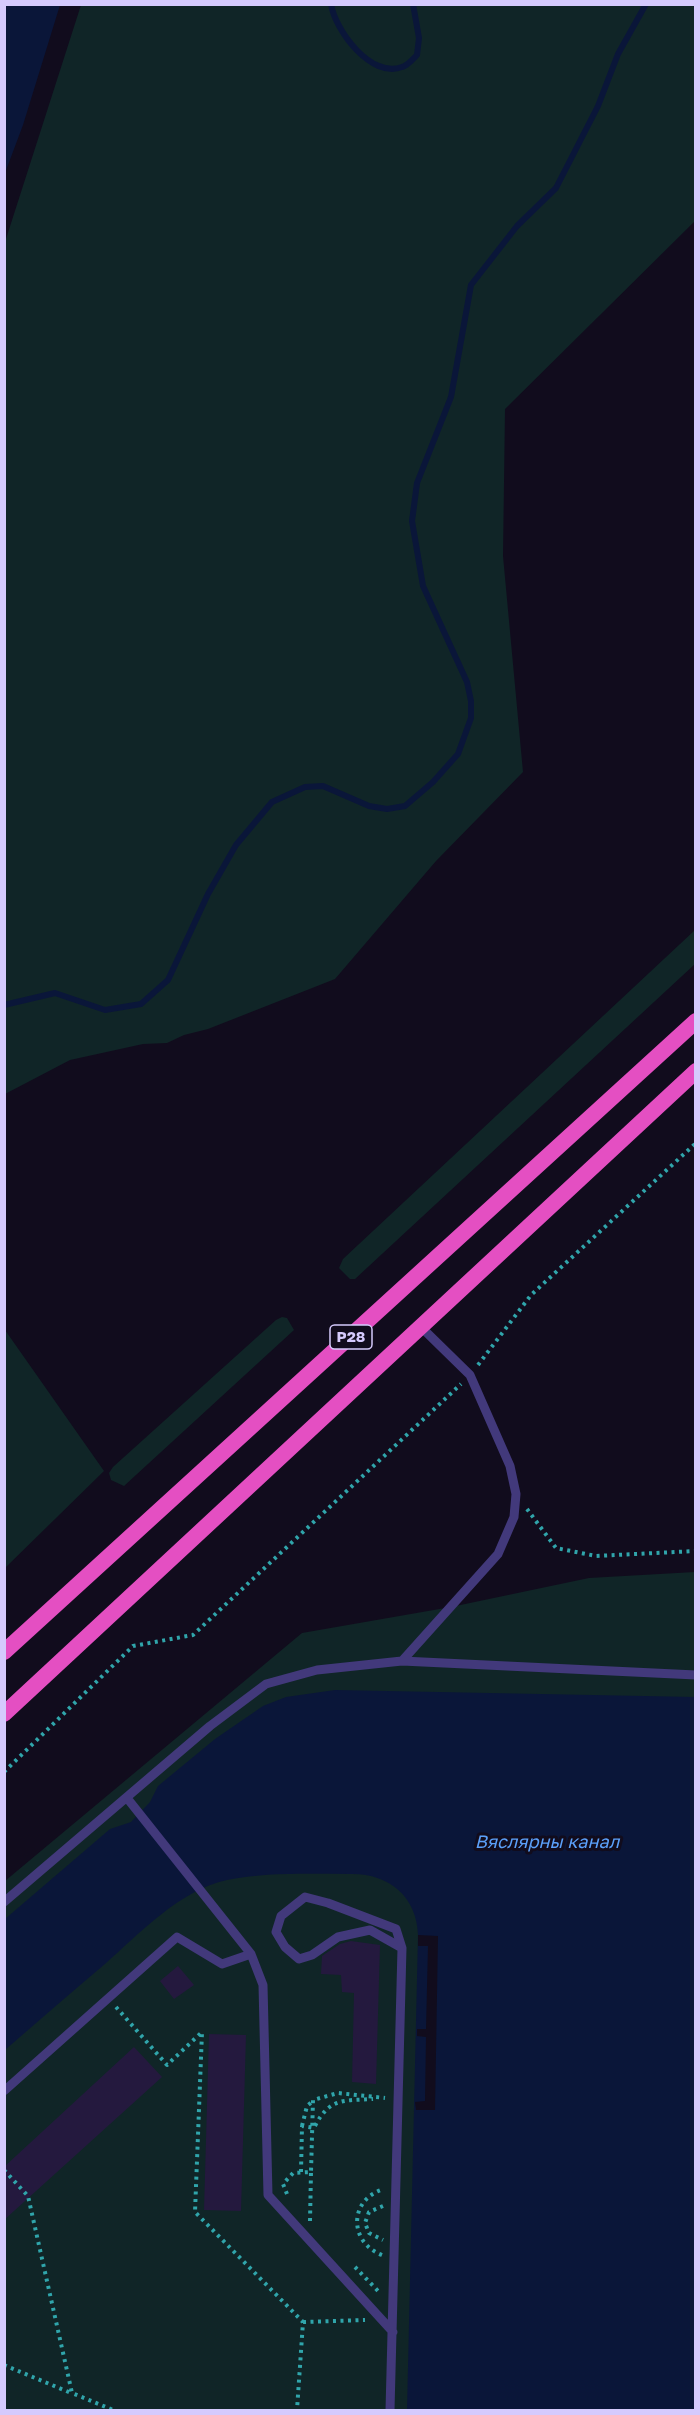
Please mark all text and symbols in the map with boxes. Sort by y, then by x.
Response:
road number: Р28 [330,1325,372,1349]
water label: Вяслярны канал [475,1831,619,1853]

